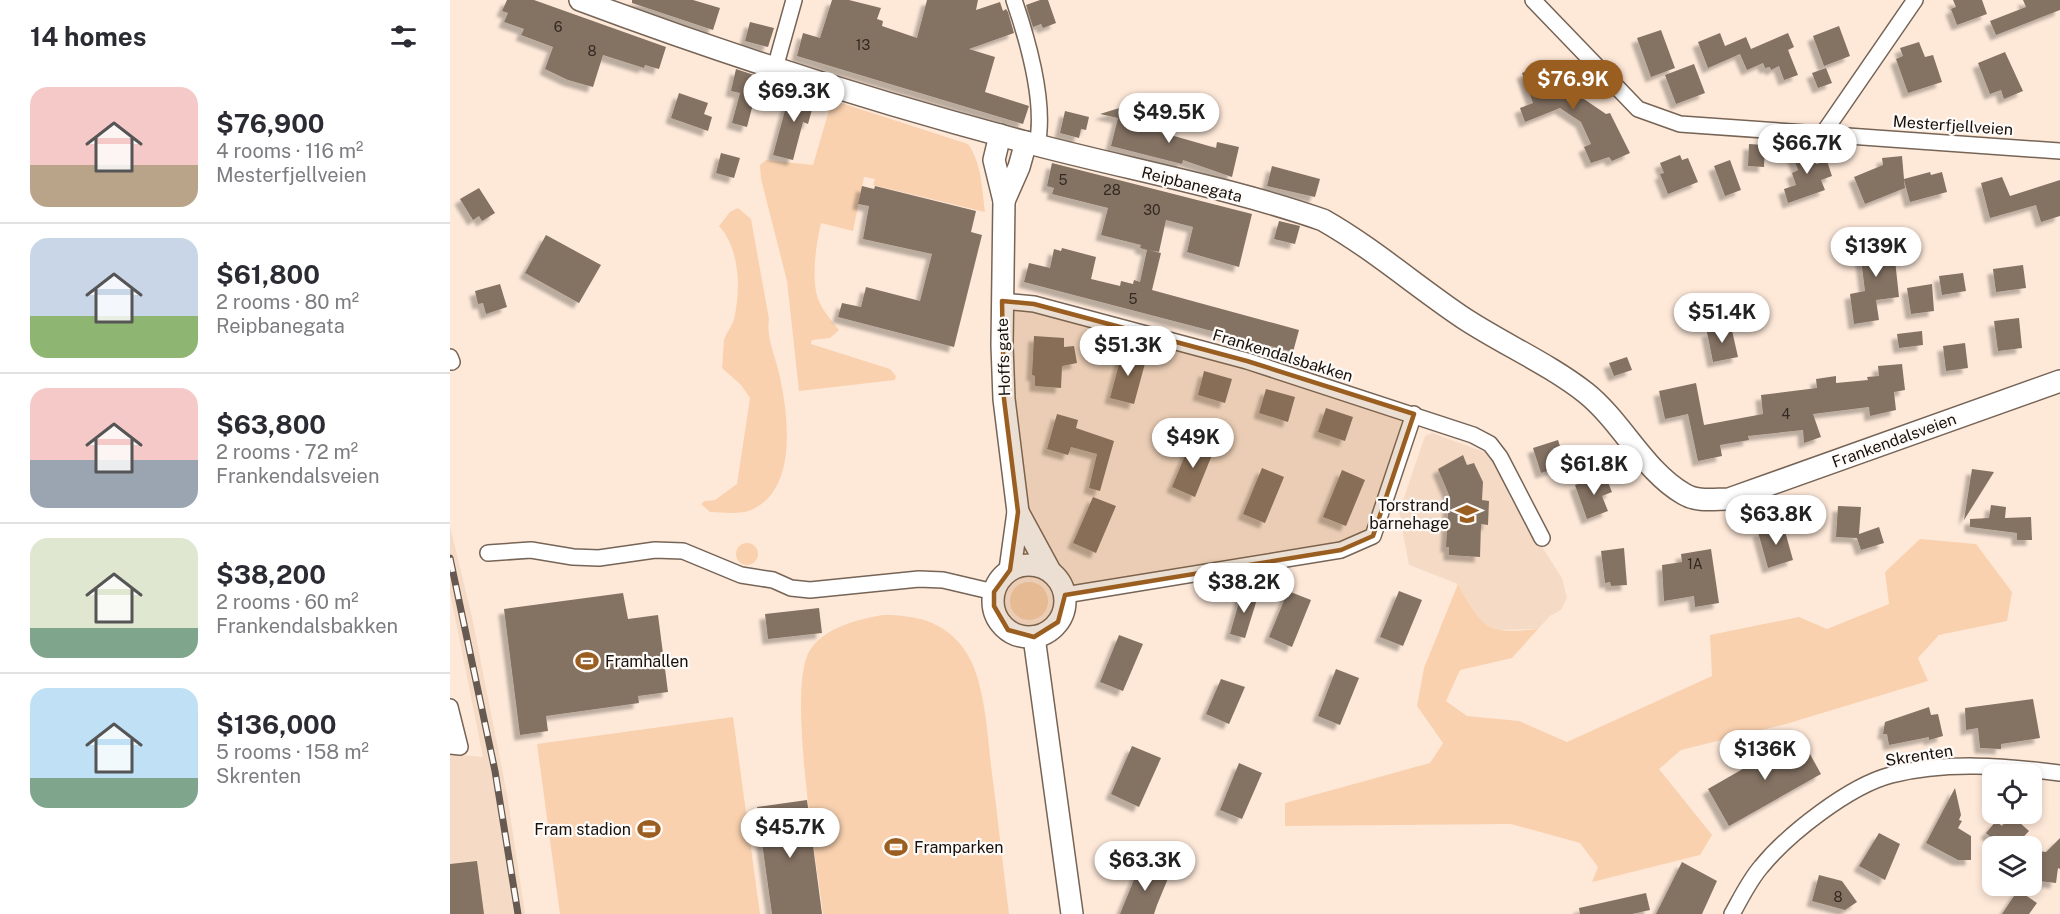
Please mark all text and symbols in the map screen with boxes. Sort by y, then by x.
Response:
house number: 6 [554,19,563,35]
icon: filters [387,20,420,53]
text: 14 homes [30,21,146,52]
house number: 13 [856,37,870,53]
house number: 8 [587,43,597,59]
pin: $76.9K [1524,60,1622,111]
text: $76.9K [1537,67,1609,91]
pin: $69.3K [745,72,843,123]
text: $69.3K [758,79,830,103]
pin: $49.5K [1120,93,1218,144]
text: $49.5K [1132,100,1206,124]
text: $76,900 [216,108,325,139]
icon: home [78,111,150,183]
street label: Mesterfjellveien [1892,112,2014,139]
pin: $66.7K [1758,124,1856,175]
text: $66.7K [1772,131,1842,155]
text: 4 rooms · 116 m² [216,139,363,163]
text: Mesterfjellveien [216,163,367,187]
street label: Reipbanegata [1140,163,1244,206]
house number: 5 [1059,172,1068,188]
house number: 28 [1103,182,1121,198]
house number: 30 [1143,202,1161,218]
pin: $139K [1834,227,1918,278]
text: $139K [1845,234,1907,258]
text: $61,800 [216,259,320,290]
icon: home [78,262,150,334]
text: 2 rooms · 80 m² [216,290,359,314]
house number: 5 [1129,291,1138,307]
pin: $51.4K [1673,293,1771,344]
text: $51.4K [1688,300,1756,324]
text: Reipbanegata [216,314,345,338]
street label: Hoffs gate [993,318,1014,396]
street label: Frankendalsbakken [1210,325,1355,386]
pin: $51.3K [1079,326,1177,377]
text: $51.3K [1094,333,1162,357]
house number: 4 [1782,406,1791,422]
text: $63,800 [216,409,326,440]
street label: Frankendalsveien [1829,409,1959,472]
icon: home [78,412,150,484]
pin: $49K [1157,418,1229,469]
text: $49K [1166,425,1220,449]
text: 2 rooms · 72 m² [216,440,358,464]
pin: $61.8K [1545,445,1643,496]
text: $61.8K [1560,452,1628,476]
text: Frankendalsveien [216,464,379,488]
pin: $63.8K [1727,495,1825,546]
place label: Torstrand barnehage [1369,496,1449,533]
school or university icon: Torstrand barnehage [1454,501,1480,527]
text: $63.8K [1739,502,1813,526]
house number: 1A [1687,556,1703,572]
text: $38,200 [216,559,326,590]
icon: home [78,562,150,634]
pin: $38.2K [1195,563,1293,614]
text: $38.2K [1207,570,1281,594]
text: 2 rooms · 60 m² [216,590,359,614]
text: Frankendalsbakken [216,614,398,638]
sports icon: Framhallen [574,648,600,674]
place label: Framhallen [605,652,689,671]
text: $136,000 [216,709,337,740]
icon: home [78,712,150,784]
pin: $136K [1723,730,1807,781]
text: $136K [1734,737,1796,761]
text: 5 rooms · 158 m² [216,740,369,764]
street label: Skrenten [1884,741,1954,770]
text: Skrenten [216,764,301,788]
map controls [1982,764,2042,896]
button: locate [1982,764,2042,824]
pin: $45.7K [741,808,839,859]
text: $45.7K [755,815,825,839]
sports icon: Fram stadion [636,816,662,842]
place label: Fram stadion [534,820,631,839]
sports icon: Framparken [883,834,909,860]
button: layers [1982,836,2042,896]
place label: Framparken [914,838,1004,857]
pin: $63.3K [1096,841,1194,892]
text: $63.3K [1108,848,1182,872]
house number: 8 [1833,889,1843,905]

